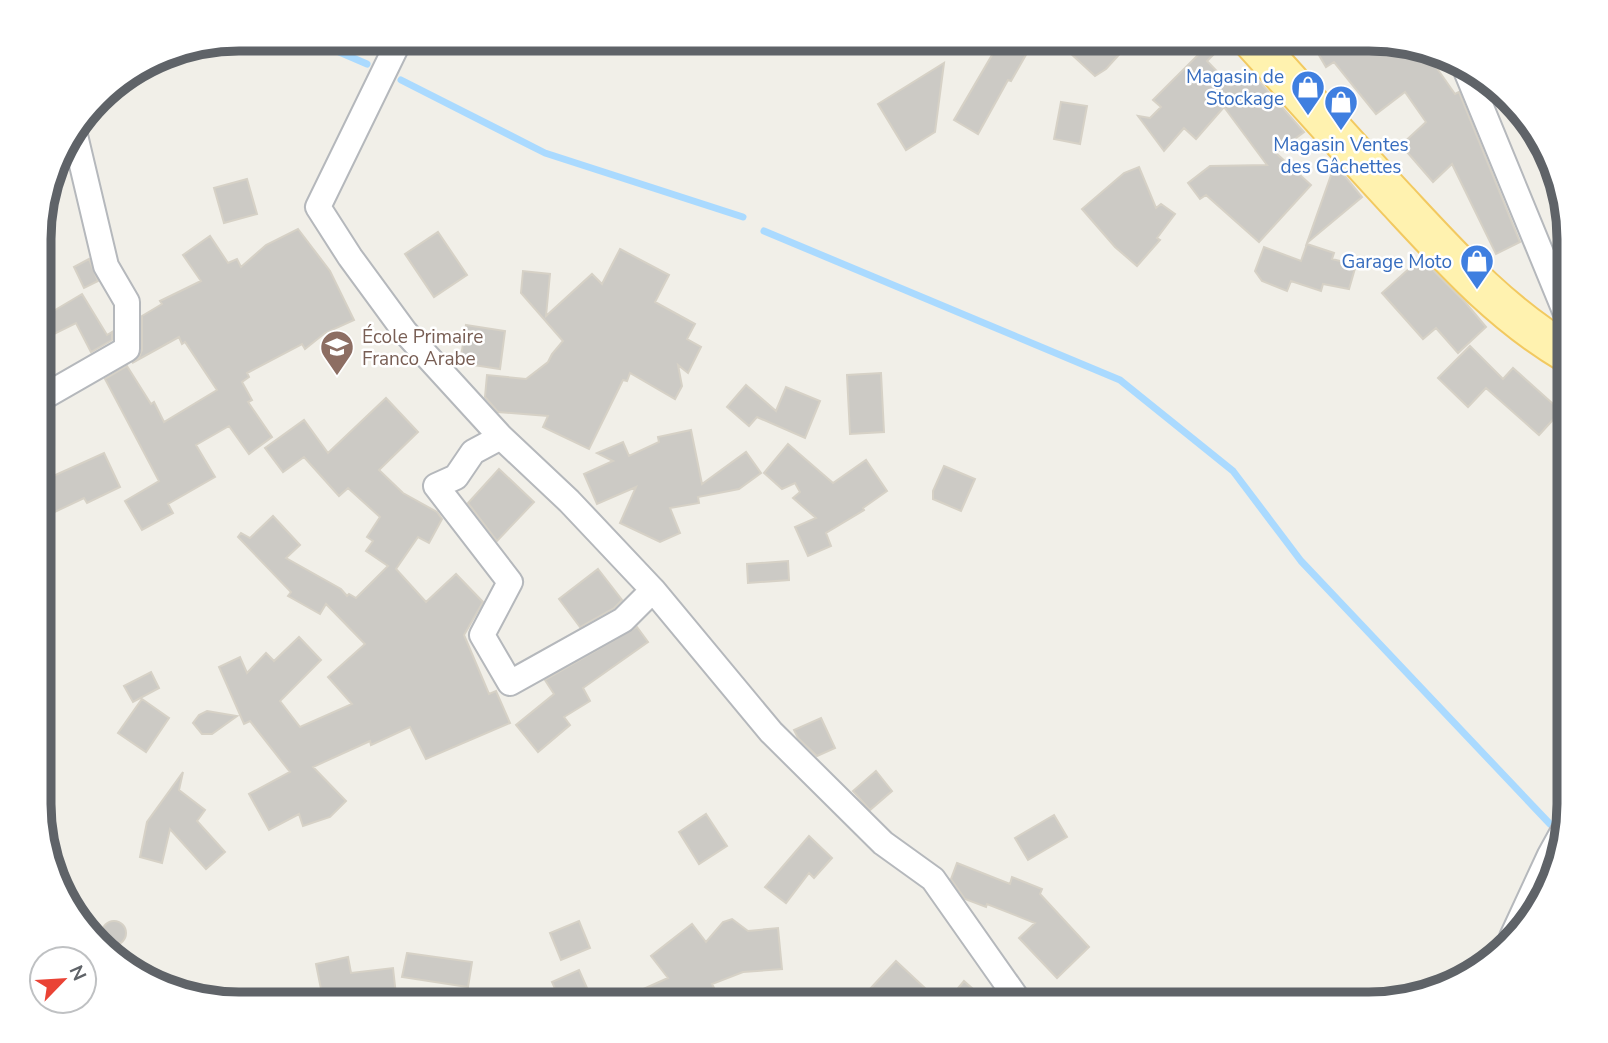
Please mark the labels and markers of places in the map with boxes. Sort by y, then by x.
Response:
place label: Magasin de Stockage [1186,64,1284,112]
shop icon: Magasin de Stockage [1289,68,1327,117]
shop icon: Magasin Ventes des Gâchettes [1322,83,1360,132]
place label: Magasin Ventes des Gâchettes [1273,132,1409,180]
shop icon: Garage Moto [1458,242,1496,291]
place label: Garage Moto [1341,249,1452,275]
place label: École Primaire Franco Arabe [362,324,483,372]
school or university icon: École Primaire Franco Arabe [318,328,356,377]

